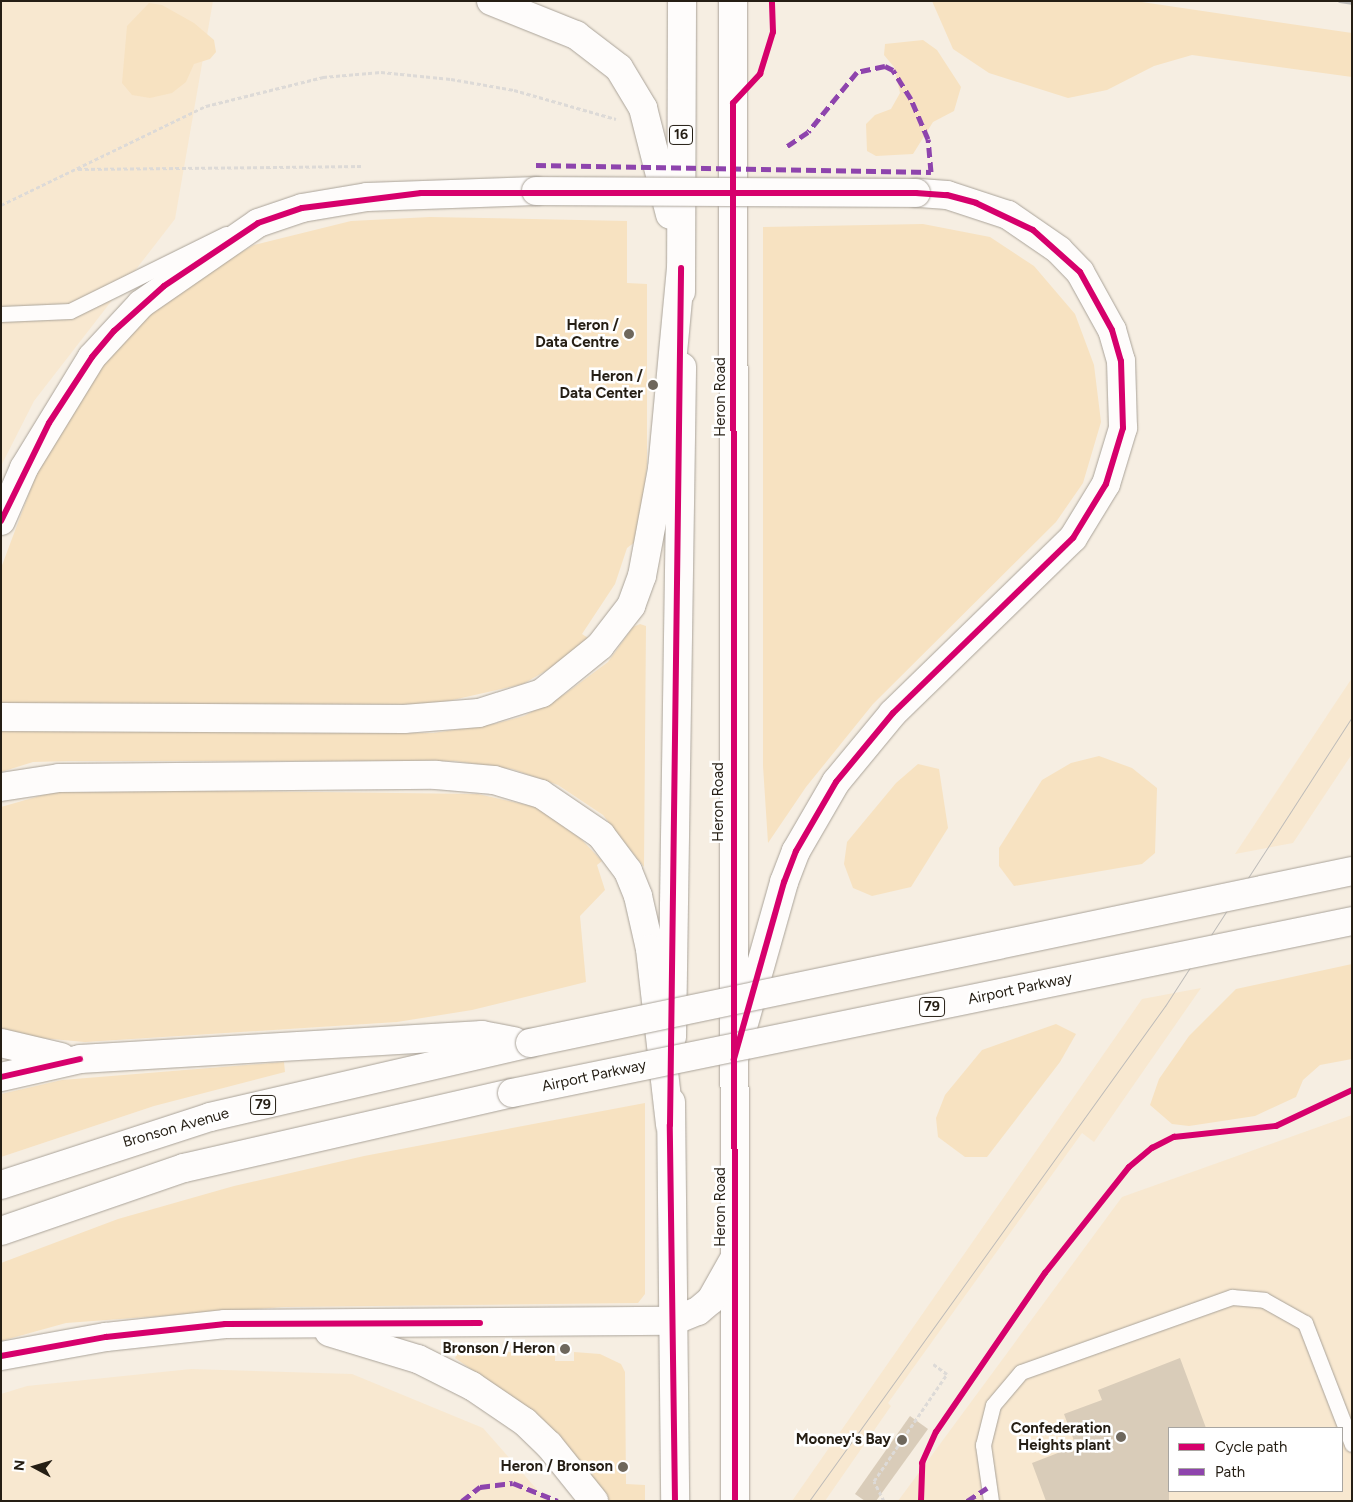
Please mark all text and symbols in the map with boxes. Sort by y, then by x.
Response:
road number: 16 [668,124,694,146]
place label: Heron / Data Centre [535,316,619,351]
marker: Heron / Data Centre [623,328,635,340]
street label: Heron Road [712,357,730,437]
place label: Heron / Data Center [559,367,643,402]
marker: Heron / Data Center [647,379,659,391]
street label: Heron Road [710,762,728,842]
street label: Airport Parkway [966,969,1074,1009]
road number: 79 [918,996,946,1019]
street label: Airport Parkway [540,1056,648,1096]
road number: 79 [249,1094,277,1116]
street label: Bronson Avenue [121,1104,231,1152]
street label: Heron Road [712,1167,730,1247]
place label: Bronson / Heron [443,1340,555,1358]
marker: Bronson / Heron [559,1343,571,1355]
place label: Confederation Heights plant [1011,1419,1111,1454]
legend [1168,1427,1343,1492]
place label: Mooney's Bay [796,1431,891,1449]
marker: Confederation Heights plant [1115,1431,1127,1443]
marker: Mooney's Bay [895,1433,909,1447]
text: Cycle path [1215,1438,1287,1456]
north arrow [10,1442,60,1492]
place label: Heron / Bronson [501,1458,613,1476]
text: N [11,1459,29,1472]
marker: Heron / Bronson [617,1461,629,1473]
text: Path [1215,1463,1245,1481]

